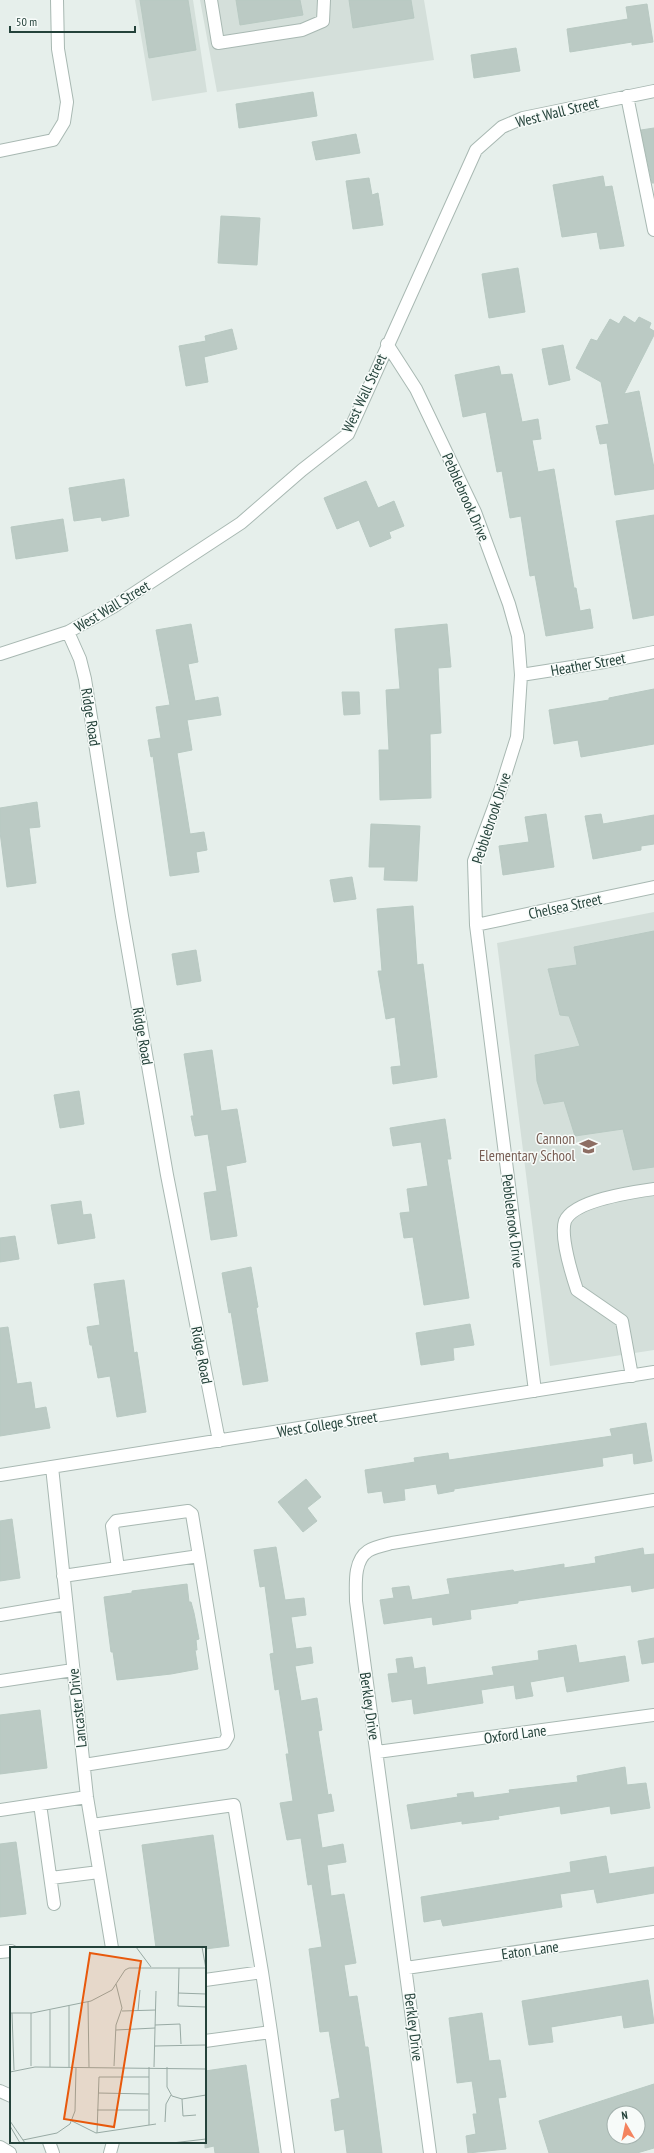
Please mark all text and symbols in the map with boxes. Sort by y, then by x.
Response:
scale bar [10,8,135,34]
text: 50 m [16,14,37,29]
street label: West Wall Street [514,93,600,131]
street label: West Wall Street [337,351,391,435]
street label: Pebblebrook Drive [438,450,494,544]
street label: West Wall Street [71,576,153,636]
street label: Heather Street [549,648,627,680]
street label: Ridge Road [77,687,105,747]
street label: Pebblebrook Drive [467,770,515,866]
street label: Chelsea Street [527,889,603,923]
street label: Ridge Road [129,1006,157,1066]
place label: Cannon Elementary School [479,1129,576,1165]
school or university icon: Cannon Elementary School [578,1137,598,1157]
street label: Pebblebrook Drive [498,1173,528,1269]
street label: Ridge Road [187,1325,217,1385]
street label: West College Street [276,1407,378,1441]
street label: Lancaster Drive [63,1667,91,1749]
street label: Berkley Drive [356,1671,384,1741]
street label: Oxford Lane [483,1720,547,1748]
street label: Eaton Lane [500,1937,560,1963]
inset map [10,1947,206,2143]
street label: Berkley Drive [400,1992,428,2062]
north arrow [606,2105,646,2145]
text: N [620,2108,629,2123]

